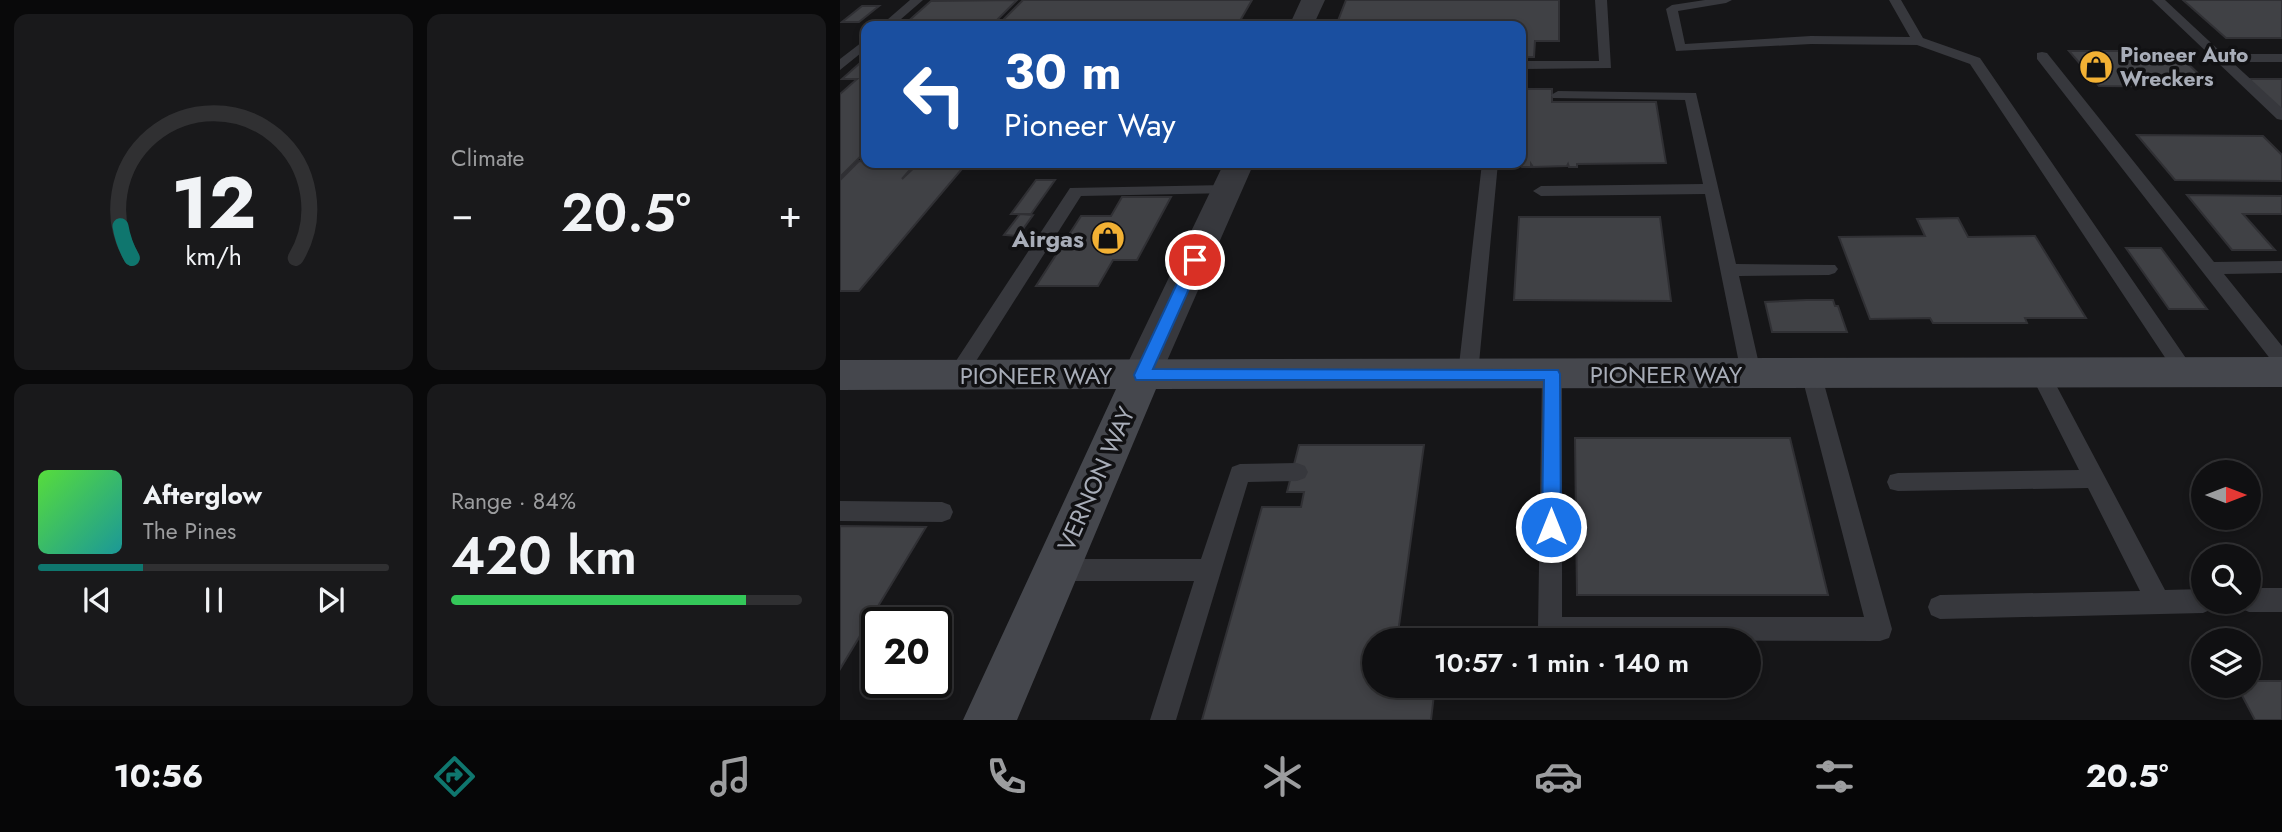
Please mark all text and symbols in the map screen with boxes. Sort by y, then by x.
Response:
text: 30 m [1004,37,1122,107]
place label: Pioneer Auto Wreckers [2120,40,2249,94]
shop icon: Pioneer Auto Wreckers [2077,48,2115,86]
icon: left [889,49,980,140]
text: Pioneer Way [1004,102,1175,148]
text: Climate [451,141,524,175]
text: 12 [171,150,256,255]
text: 20.5° [561,175,691,251]
text: − [451,186,473,241]
text: + [779,186,802,241]
shop icon: Airgas [1089,219,1127,257]
place label: Airgas [1011,221,1084,256]
pin [1165,230,1225,290]
text: km/h [185,238,242,274]
icon: arrive [1176,241,1214,279]
street label: PIONEER WAY [1590,357,1743,392]
street label: PIONEER WAY [960,358,1113,393]
street label: VERNON WAY [1049,401,1144,557]
north arrow [2191,460,2261,530]
map controls [2191,460,2261,698]
text: Afterglow [143,476,262,514]
text: Range · 84% [451,484,576,518]
position arrow [1514,490,1588,564]
text: The Pines [143,514,236,548]
text: 420 km [451,518,637,594]
button: search [2191,544,2261,614]
icon: previous [78,581,116,619]
icon: pause [195,581,233,619]
icon: next [312,581,350,619]
speed limit sign: 20 [861,607,952,698]
button: layers [2191,628,2261,698]
text: 10:57 · 1 min · 140 m [1434,644,1689,682]
icon: directions [430,752,479,801]
icon: music [706,752,755,801]
icon: phone [982,752,1031,801]
icon: climate [1258,752,1307,801]
icon: car [1534,752,1583,801]
icon: filters [1810,752,1859,801]
text: 10:56 [113,753,203,799]
text: 20.5° [2086,753,2168,799]

